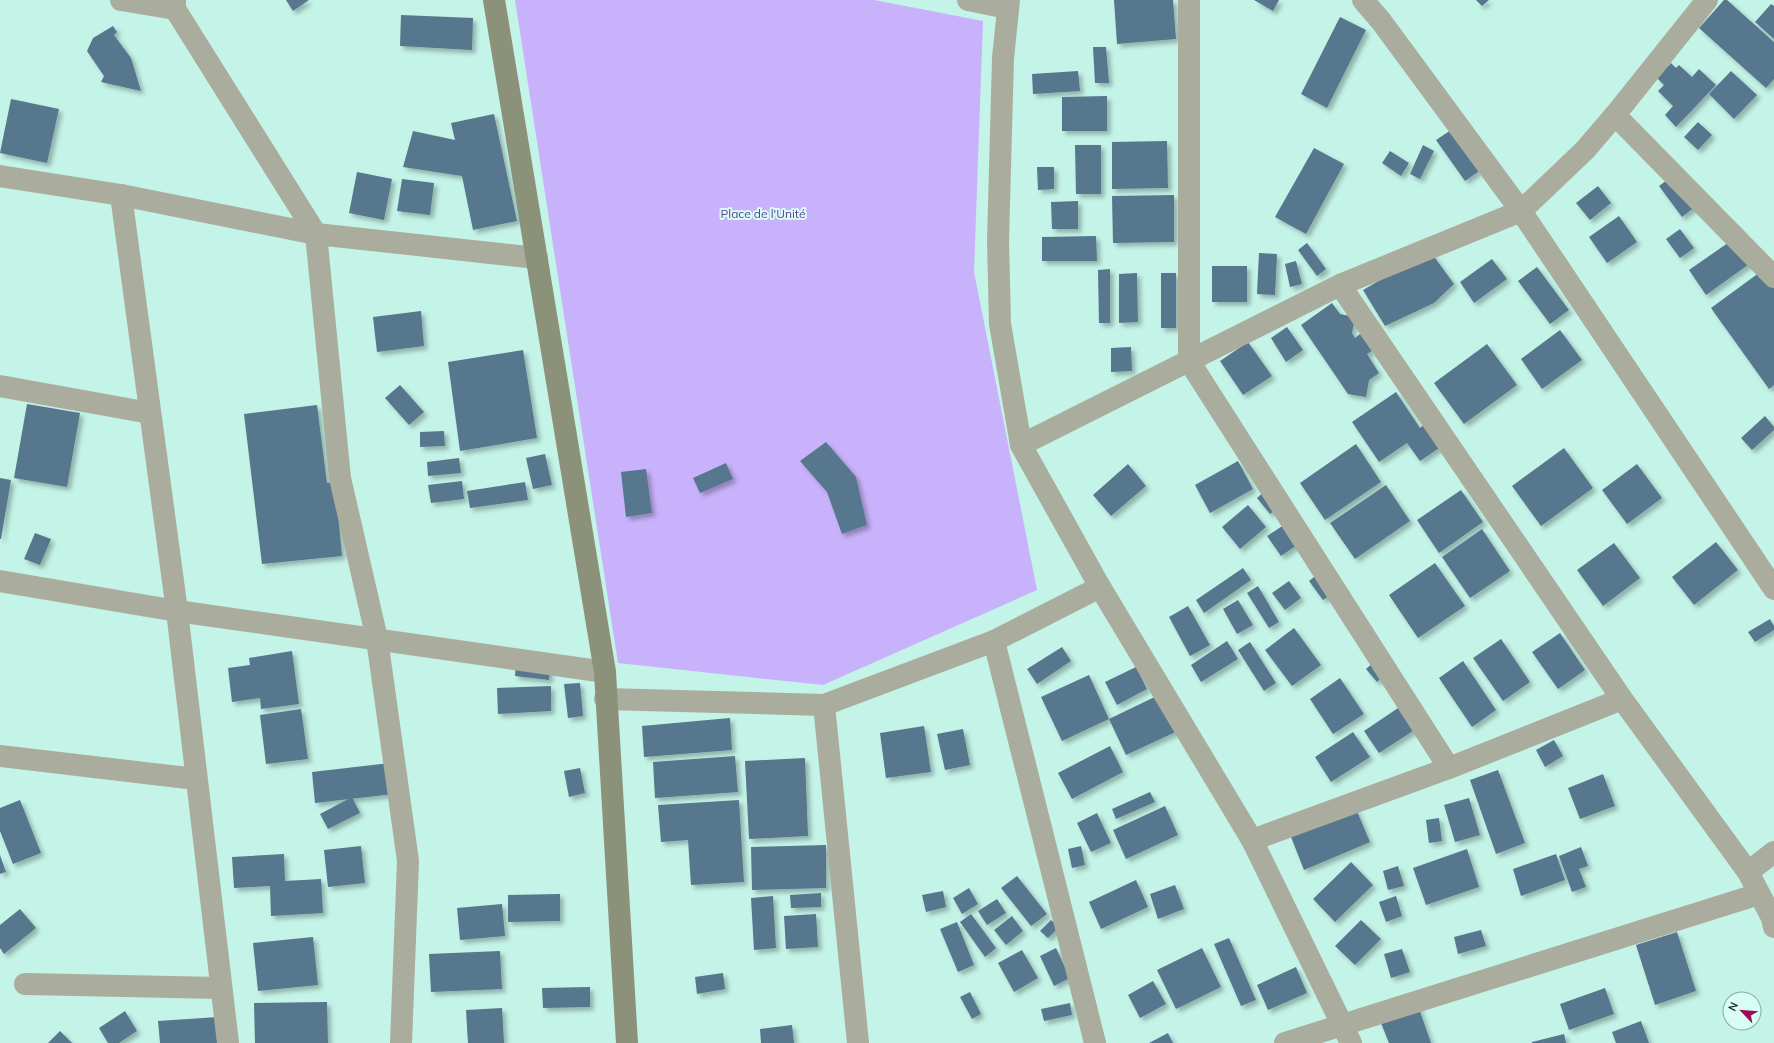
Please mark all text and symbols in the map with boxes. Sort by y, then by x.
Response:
park label: Place de l'Unité [720,206,806,221]
north arrow [1722,991,1762,1031]
text: N [1725,1000,1741,1013]

